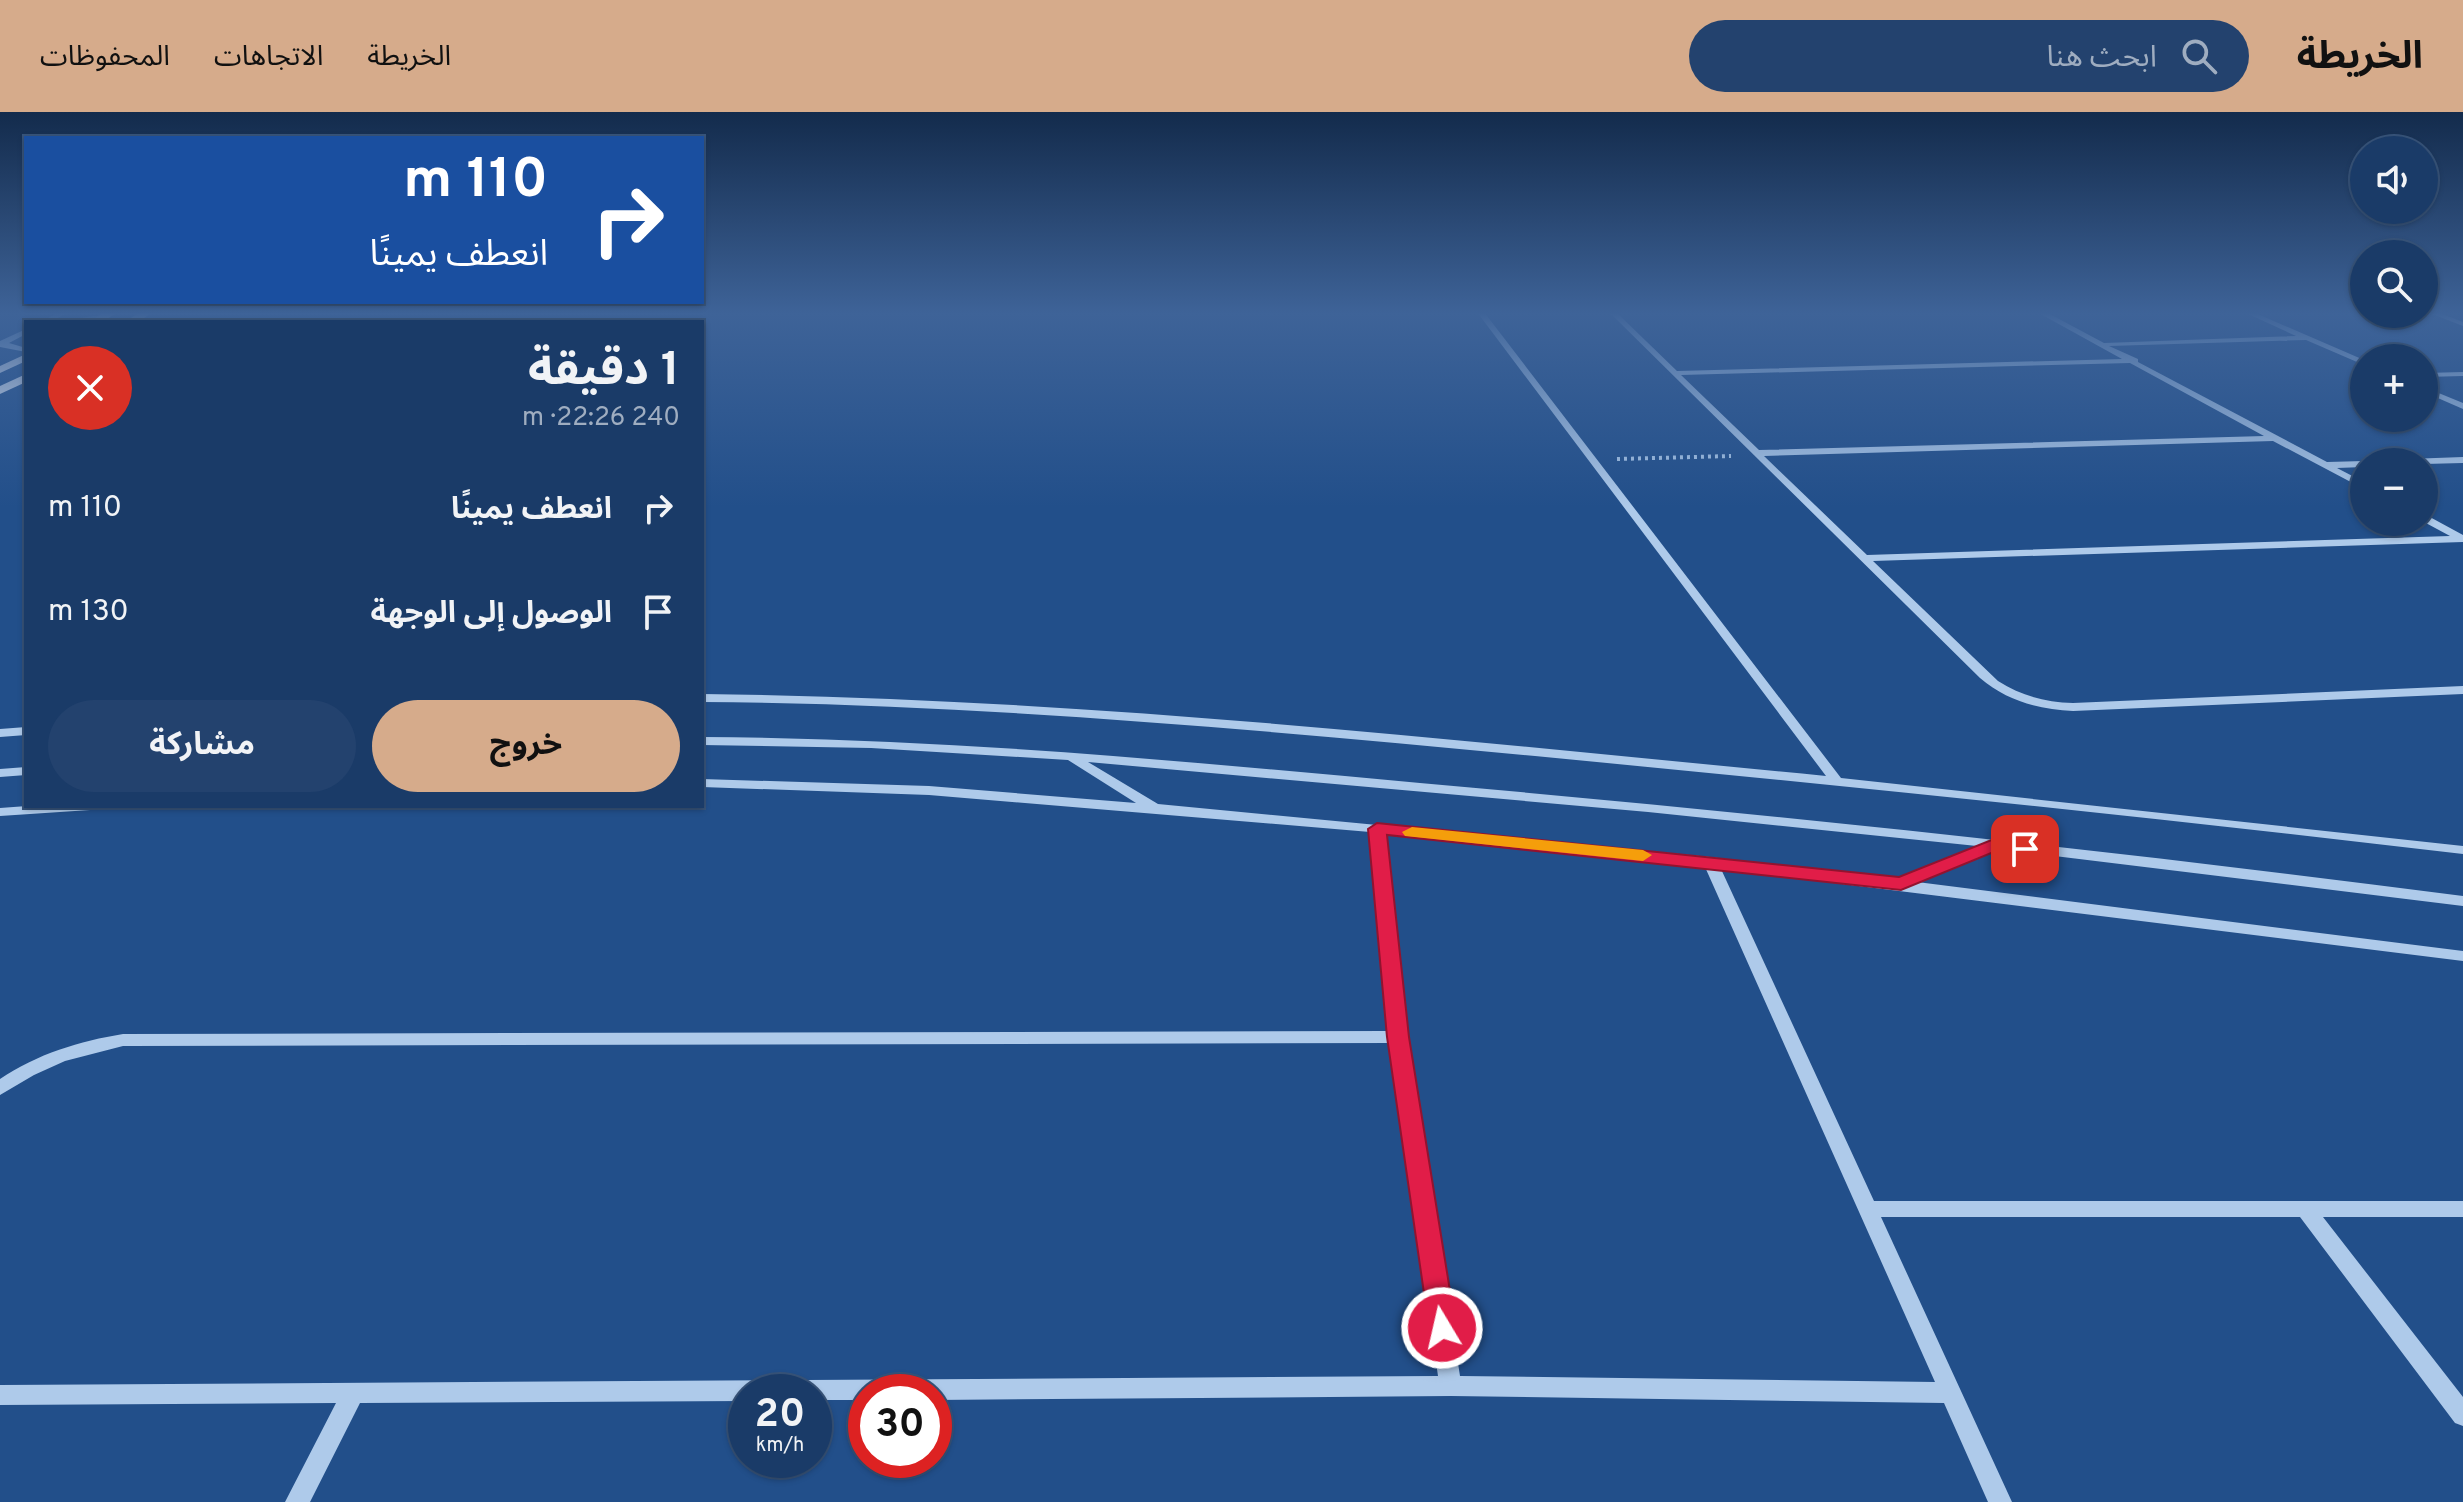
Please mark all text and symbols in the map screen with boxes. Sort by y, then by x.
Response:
search box [1689,20,2249,92]
icon: search [2177,34,2221,78]
text: الخريطة [2297,34,2423,83]
text: المحفوظات [40,40,170,76]
text: الاتجاهات [214,40,323,76]
text: الخريطة [367,40,451,76]
text: ابحث هنا [2046,40,2157,77]
map controls [2350,136,2438,536]
button: sound [2350,136,2438,224]
text: 110 m [403,147,548,217]
icon: right [576,168,680,272]
text: انعطف يمينًا [370,233,548,279]
button: search [2350,240,2438,328]
text: 1 دقيقة [528,342,680,402]
button: + [2350,344,2438,432]
button: close [48,346,132,430]
text: 240 m · 22:26 [522,402,680,435]
button: − [2350,448,2438,536]
icon: right [636,486,680,530]
text: 110 m [48,490,122,527]
text: انعطف يمينًا [451,492,612,529]
icon: arrive [636,590,680,634]
text: 130 m [48,594,129,631]
text: الوصول إلى الوجهة [370,596,612,633]
button: مشاركة [48,700,356,792]
button: خروج [372,700,680,792]
pin [1991,815,2059,883]
icon: arrive [2003,827,2047,871]
position arrow [1400,1286,1484,1370]
speed limit sign: 30 [848,1374,952,1478]
text: 20 [755,1391,805,1441]
text: km/h [756,1433,804,1459]

